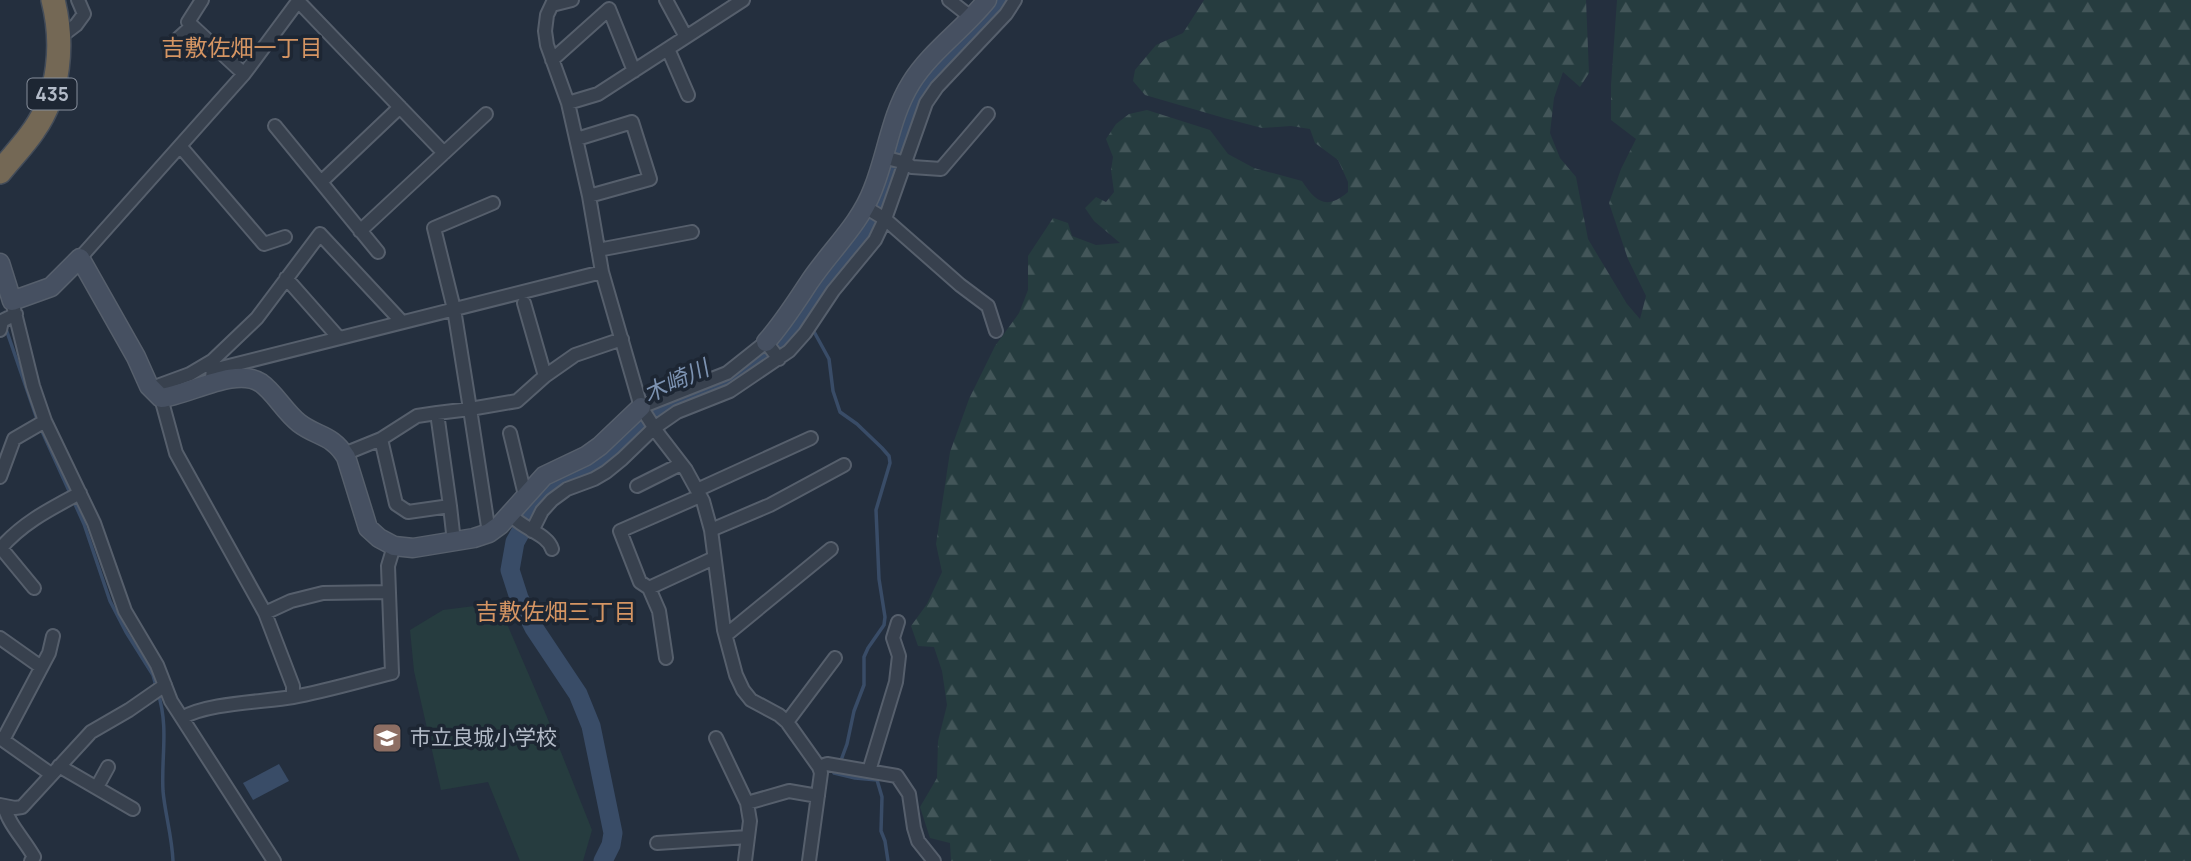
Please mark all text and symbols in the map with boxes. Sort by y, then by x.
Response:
district label: 吉敷佐畑一丁目 [162,31,323,63]
road number: 435 [28,78,76,110]
water label: 木崎川 [638,350,716,409]
district label: 吉敷佐畑三丁目 [476,595,637,627]
school or university icon: 市立良城小学校 [370,721,404,755]
place label: 市立良城小学校 [410,723,557,751]

